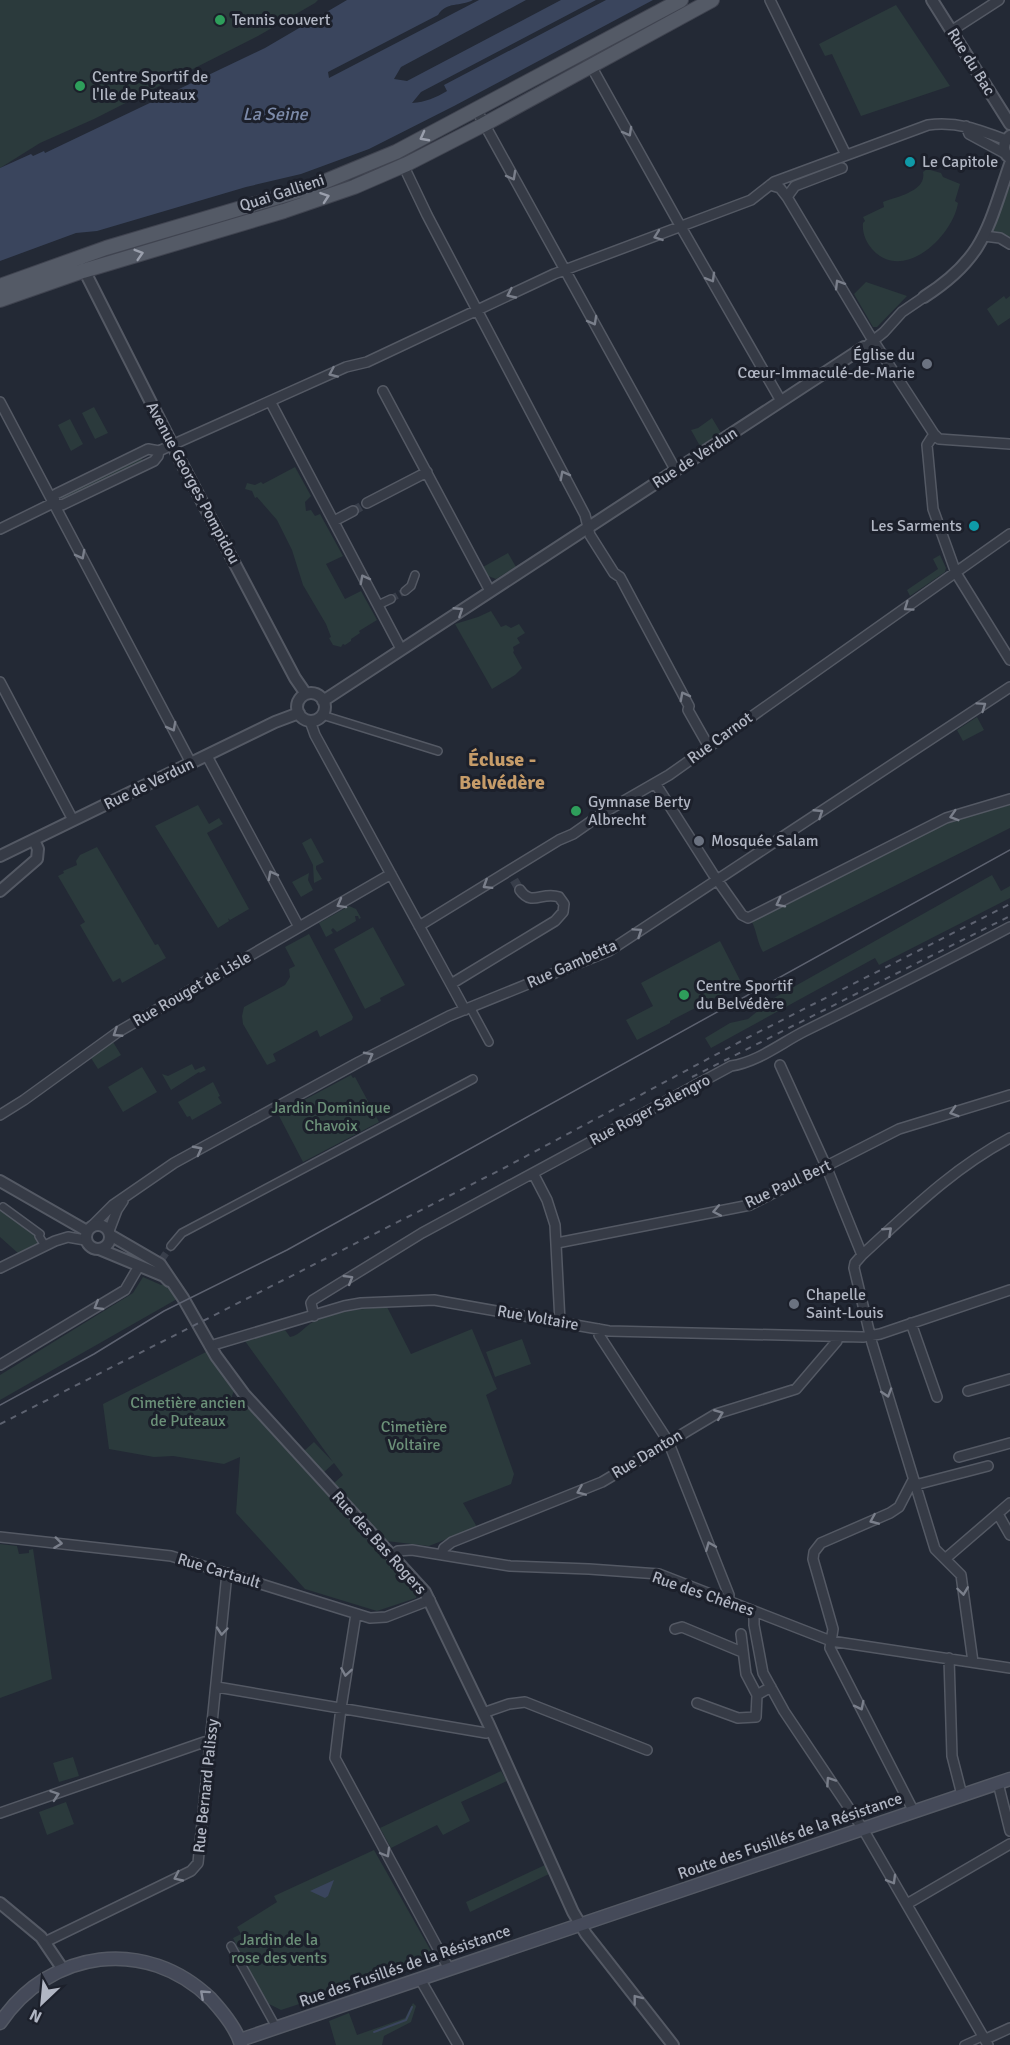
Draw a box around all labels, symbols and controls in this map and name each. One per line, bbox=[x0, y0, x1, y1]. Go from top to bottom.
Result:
place label: Tennis couvert bbox=[232, 10, 331, 30]
marker: Tennis couvert bbox=[213, 13, 227, 27]
street label: Rue du Bac bbox=[943, 25, 999, 99]
place label: Centre Sportif de l'Ile de Puteaux bbox=[92, 67, 208, 105]
marker: Centre Sportif de l'Ile de Puteaux bbox=[73, 79, 87, 93]
water label: La Seine bbox=[242, 103, 308, 125]
one-way arrow bbox=[621, 125, 632, 136]
one-way arrow bbox=[420, 130, 431, 141]
place label: Le Capitole bbox=[922, 152, 998, 172]
marker: Le Capitole bbox=[903, 155, 917, 169]
street label: Quai Gallieni bbox=[237, 170, 327, 216]
one-way arrow bbox=[505, 170, 516, 180]
one-way arrow bbox=[319, 192, 330, 205]
one-way arrow bbox=[653, 228, 663, 241]
one-way arrow bbox=[133, 249, 143, 261]
one-way arrow bbox=[704, 272, 715, 282]
one-way arrow bbox=[835, 280, 847, 290]
one-way arrow bbox=[506, 287, 517, 299]
one-way arrow bbox=[586, 315, 597, 326]
place label: Église du Cœur-Immaculé-de-Marie bbox=[738, 345, 915, 383]
marker: Église du Cœur-Immaculé-de-Marie bbox=[920, 357, 934, 371]
one-way arrow bbox=[328, 366, 339, 378]
street label: Avenue Georges Pompidou bbox=[142, 398, 244, 568]
street label: Rue de Verdun bbox=[649, 423, 741, 493]
one-way arrow bbox=[560, 471, 571, 481]
place label: Les Sarments bbox=[871, 516, 962, 536]
marker: Les Sarments bbox=[967, 519, 981, 533]
one-way arrow bbox=[73, 549, 85, 560]
one-way arrow bbox=[360, 574, 371, 585]
one-way arrow bbox=[903, 600, 914, 611]
one-way arrow bbox=[452, 607, 463, 618]
one-way arrow bbox=[679, 691, 691, 702]
one-way arrow bbox=[976, 702, 987, 713]
street label: Rue Carnot bbox=[684, 707, 757, 768]
one-way arrow bbox=[165, 721, 176, 731]
district label: Écluse - Belvédère bbox=[459, 747, 545, 795]
street label: Rue de Verdun bbox=[101, 754, 197, 814]
place label: Gymnase Berty Albrecht bbox=[588, 792, 691, 830]
marker: Gymnase Berty Albrecht bbox=[569, 804, 583, 818]
one-way arrow bbox=[812, 809, 823, 820]
one-way arrow bbox=[949, 809, 960, 821]
place label: Mosquée Salam bbox=[711, 831, 819, 851]
marker: Mosquée Salam bbox=[692, 834, 706, 848]
one-way arrow bbox=[268, 871, 279, 882]
one-way arrow bbox=[483, 877, 493, 889]
one-way arrow bbox=[336, 896, 347, 908]
one-way arrow bbox=[775, 896, 786, 907]
one-way arrow bbox=[631, 928, 642, 939]
street label: Rue Gambetta bbox=[524, 935, 620, 993]
street label: Rue Rouget de Lisle bbox=[129, 947, 255, 1031]
place label: Centre Sportif du Belvédère bbox=[696, 976, 793, 1014]
marker: Centre Sportif du Belvédère bbox=[677, 988, 691, 1002]
one-way arrow bbox=[113, 1025, 123, 1037]
one-way arrow bbox=[363, 1052, 374, 1064]
street label: Rue Roger Salengro bbox=[586, 1070, 714, 1150]
park label: Jardin Dominique Chavoix bbox=[271, 1098, 391, 1136]
one-way arrow bbox=[949, 1105, 960, 1117]
one-way arrow bbox=[192, 1146, 202, 1157]
street label: Rue Paul Bert bbox=[742, 1155, 835, 1213]
one-way arrow bbox=[713, 1204, 723, 1217]
one-way arrow bbox=[881, 1227, 892, 1238]
one-way arrow bbox=[343, 1274, 353, 1286]
place label: Chapelle Saint-Louis bbox=[806, 1285, 884, 1323]
marker: Chapelle Saint-Louis bbox=[787, 1297, 801, 1311]
one-way arrow bbox=[94, 1298, 104, 1310]
street label: Rue Voltaire bbox=[496, 1301, 580, 1335]
one-way arrow bbox=[880, 1387, 892, 1398]
park label: Cimetière ancien de Puteaux bbox=[130, 1393, 246, 1431]
one-way arrow bbox=[713, 1408, 724, 1421]
park label: Cimetière Voltaire bbox=[381, 1417, 447, 1455]
street label: Rue Danton bbox=[608, 1425, 686, 1483]
one-way arrow bbox=[576, 1484, 587, 1496]
street label: Rue des Bas Rogers bbox=[327, 1487, 431, 1599]
one-way arrow bbox=[869, 1513, 880, 1525]
one-way arrow bbox=[54, 1536, 63, 1548]
one-way arrow bbox=[705, 1542, 717, 1553]
street label: Rue Cartault bbox=[175, 1549, 263, 1593]
street label: Rue des Chênes bbox=[649, 1567, 757, 1621]
one-way arrow bbox=[956, 1586, 968, 1595]
one-way arrow bbox=[216, 1627, 229, 1636]
one-way arrow bbox=[341, 1667, 353, 1677]
one-way arrow bbox=[853, 1700, 864, 1710]
street label: Rue Bernard Palissy bbox=[189, 1717, 223, 1854]
one-way arrow bbox=[826, 1777, 837, 1788]
street label: Route des Fusillés de la Résistance bbox=[675, 1788, 905, 1884]
one-way arrow bbox=[49, 1789, 60, 1802]
one-way arrow bbox=[379, 1847, 390, 1857]
one-way arrow bbox=[174, 1869, 185, 1881]
one-way arrow bbox=[885, 1874, 897, 1884]
street label: Rue des Fusillés de la Résistance bbox=[297, 1920, 513, 2012]
park label: Jardin de la rose des vents bbox=[231, 1930, 327, 1968]
north arrow bbox=[12, 1973, 72, 2033]
one-way arrow bbox=[200, 1990, 211, 2001]
one-way arrow bbox=[634, 1995, 645, 2006]
text: N bbox=[26, 2004, 45, 2027]

